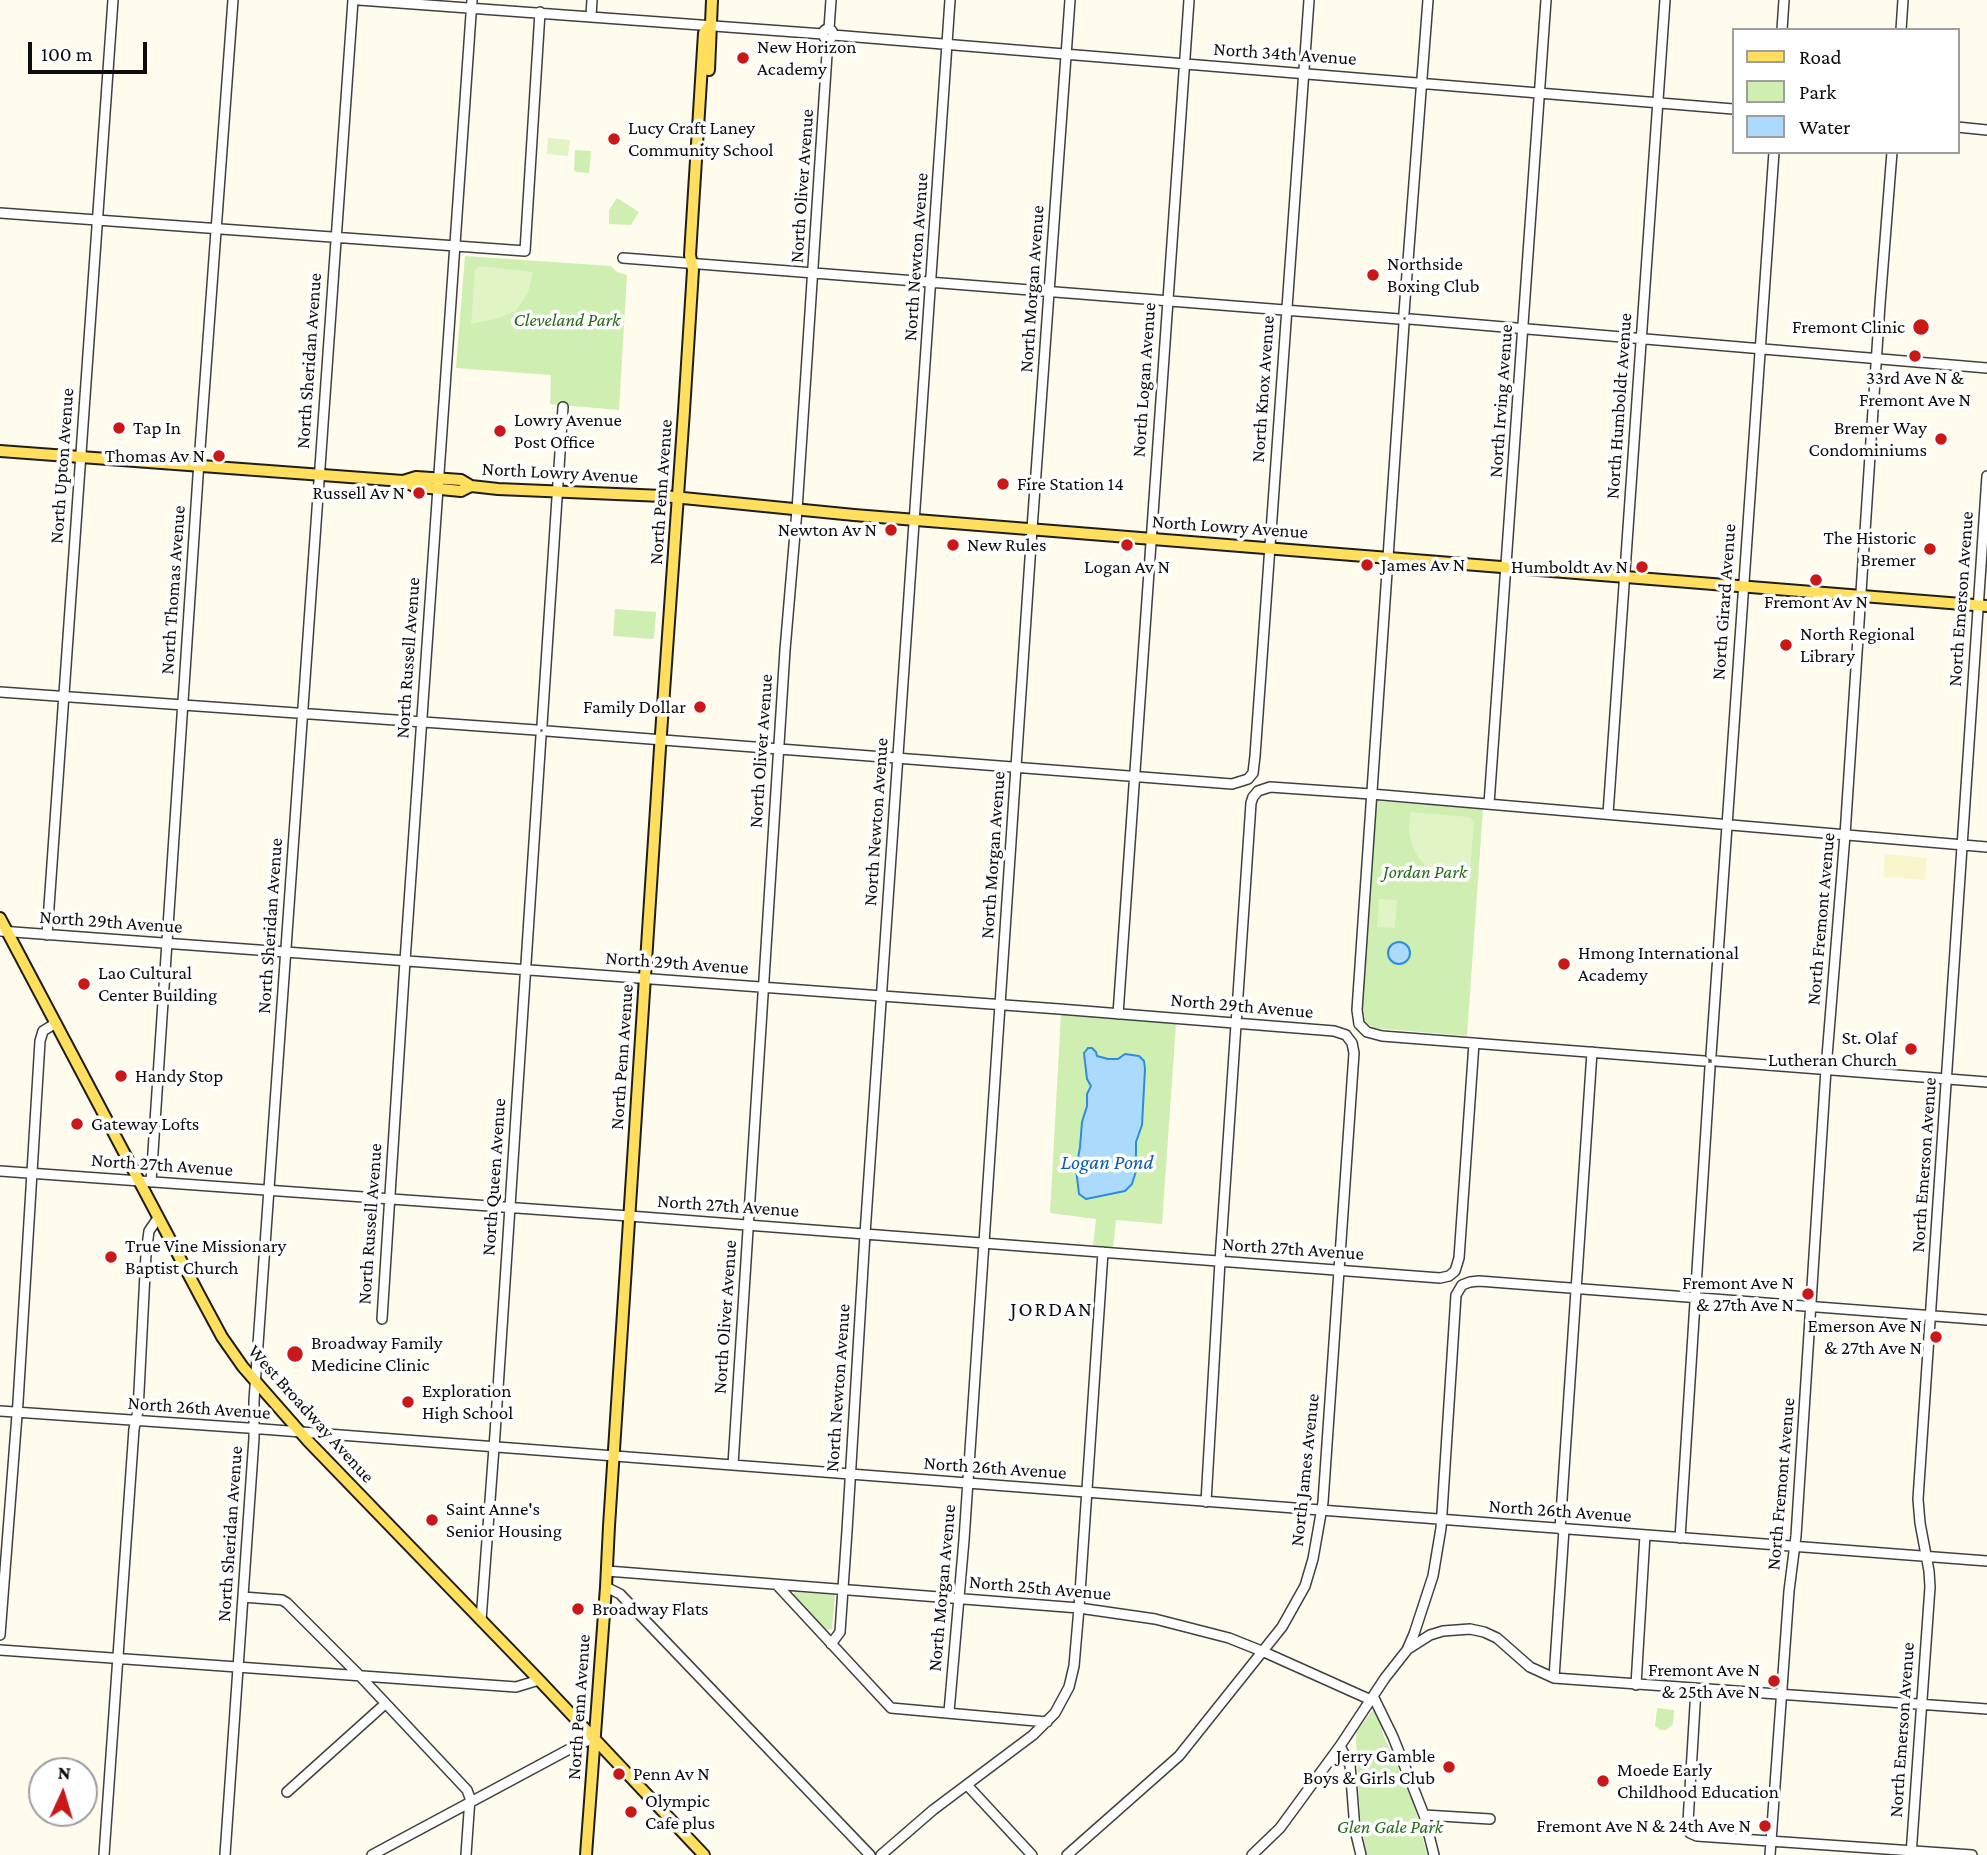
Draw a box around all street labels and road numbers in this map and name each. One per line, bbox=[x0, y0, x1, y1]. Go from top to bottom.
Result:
street label: North 34th Avenue bbox=[1213, 38, 1357, 70]
street label: North Oliver Avenue bbox=[785, 108, 819, 264]
street label: North Newton Avenue bbox=[899, 172, 933, 342]
street label: North Morgan Avenue bbox=[1015, 204, 1049, 374]
street label: North Sheridan Avenue bbox=[291, 272, 327, 450]
street label: North Logan Avenue bbox=[1127, 302, 1161, 458]
street label: North Humboldt Avenue bbox=[1601, 312, 1637, 500]
street label: North Knox Avenue bbox=[1246, 315, 1280, 463]
street label: North Irving Avenue bbox=[1484, 323, 1518, 479]
street label: North Upton Avenue bbox=[45, 387, 79, 545]
street label: North Penn Avenue bbox=[645, 418, 677, 566]
street label: North Lowry Avenue bbox=[481, 458, 639, 488]
street label: North Thomas Avenue bbox=[156, 505, 190, 675]
street label: North Lowry Avenue bbox=[1151, 510, 1309, 544]
street label: North Emerson Avenue bbox=[1943, 511, 1979, 687]
street label: North Girard Avenue bbox=[1707, 523, 1741, 681]
street label: North Russell Avenue bbox=[391, 577, 425, 739]
street label: North Oliver Avenue bbox=[744, 673, 778, 829]
street label: North Newton Avenue bbox=[859, 737, 893, 907]
street label: North Morgan Avenue bbox=[976, 770, 1010, 940]
street label: North Fremont Avenue bbox=[1802, 832, 1840, 1006]
street label: North Sheridan Avenue bbox=[252, 837, 288, 1015]
street label: North 29th Avenue bbox=[39, 906, 183, 938]
street label: North 29th Avenue bbox=[605, 947, 749, 979]
street label: North Penn Avenue bbox=[606, 983, 638, 1131]
street label: North 29th Avenue bbox=[1170, 988, 1314, 1024]
street label: North Emerson Avenue bbox=[1906, 1077, 1942, 1253]
street label: North Queen Avenue bbox=[477, 1097, 511, 1257]
street label: North Russell Avenue bbox=[353, 1143, 387, 1305]
street label: North 27th Avenue bbox=[90, 1149, 234, 1181]
street label: North 27th Avenue bbox=[656, 1190, 800, 1222]
street label: North 27th Avenue bbox=[1221, 1233, 1365, 1265]
street label: North Oliver Avenue bbox=[708, 1239, 742, 1395]
street label: North Newton Avenue bbox=[821, 1303, 855, 1473]
street label: West Broadway Avenue bbox=[243, 1340, 379, 1488]
street label: North 26th Avenue bbox=[127, 1392, 271, 1424]
street label: North James Avenue bbox=[1286, 1392, 1324, 1548]
street label: North Fremont Avenue bbox=[1762, 1397, 1800, 1571]
street label: North Sheridan Avenue bbox=[212, 1445, 248, 1623]
street label: North 26th Avenue bbox=[923, 1452, 1067, 1484]
street label: North 26th Avenue bbox=[1488, 1495, 1632, 1527]
street label: North Morgan Avenue bbox=[923, 1503, 961, 1673]
street label: North 25th Avenue bbox=[968, 1570, 1112, 1606]
street label: North Penn Avenue bbox=[563, 1633, 595, 1781]
street label: North Emerson Avenue bbox=[1884, 1642, 1920, 1818]

